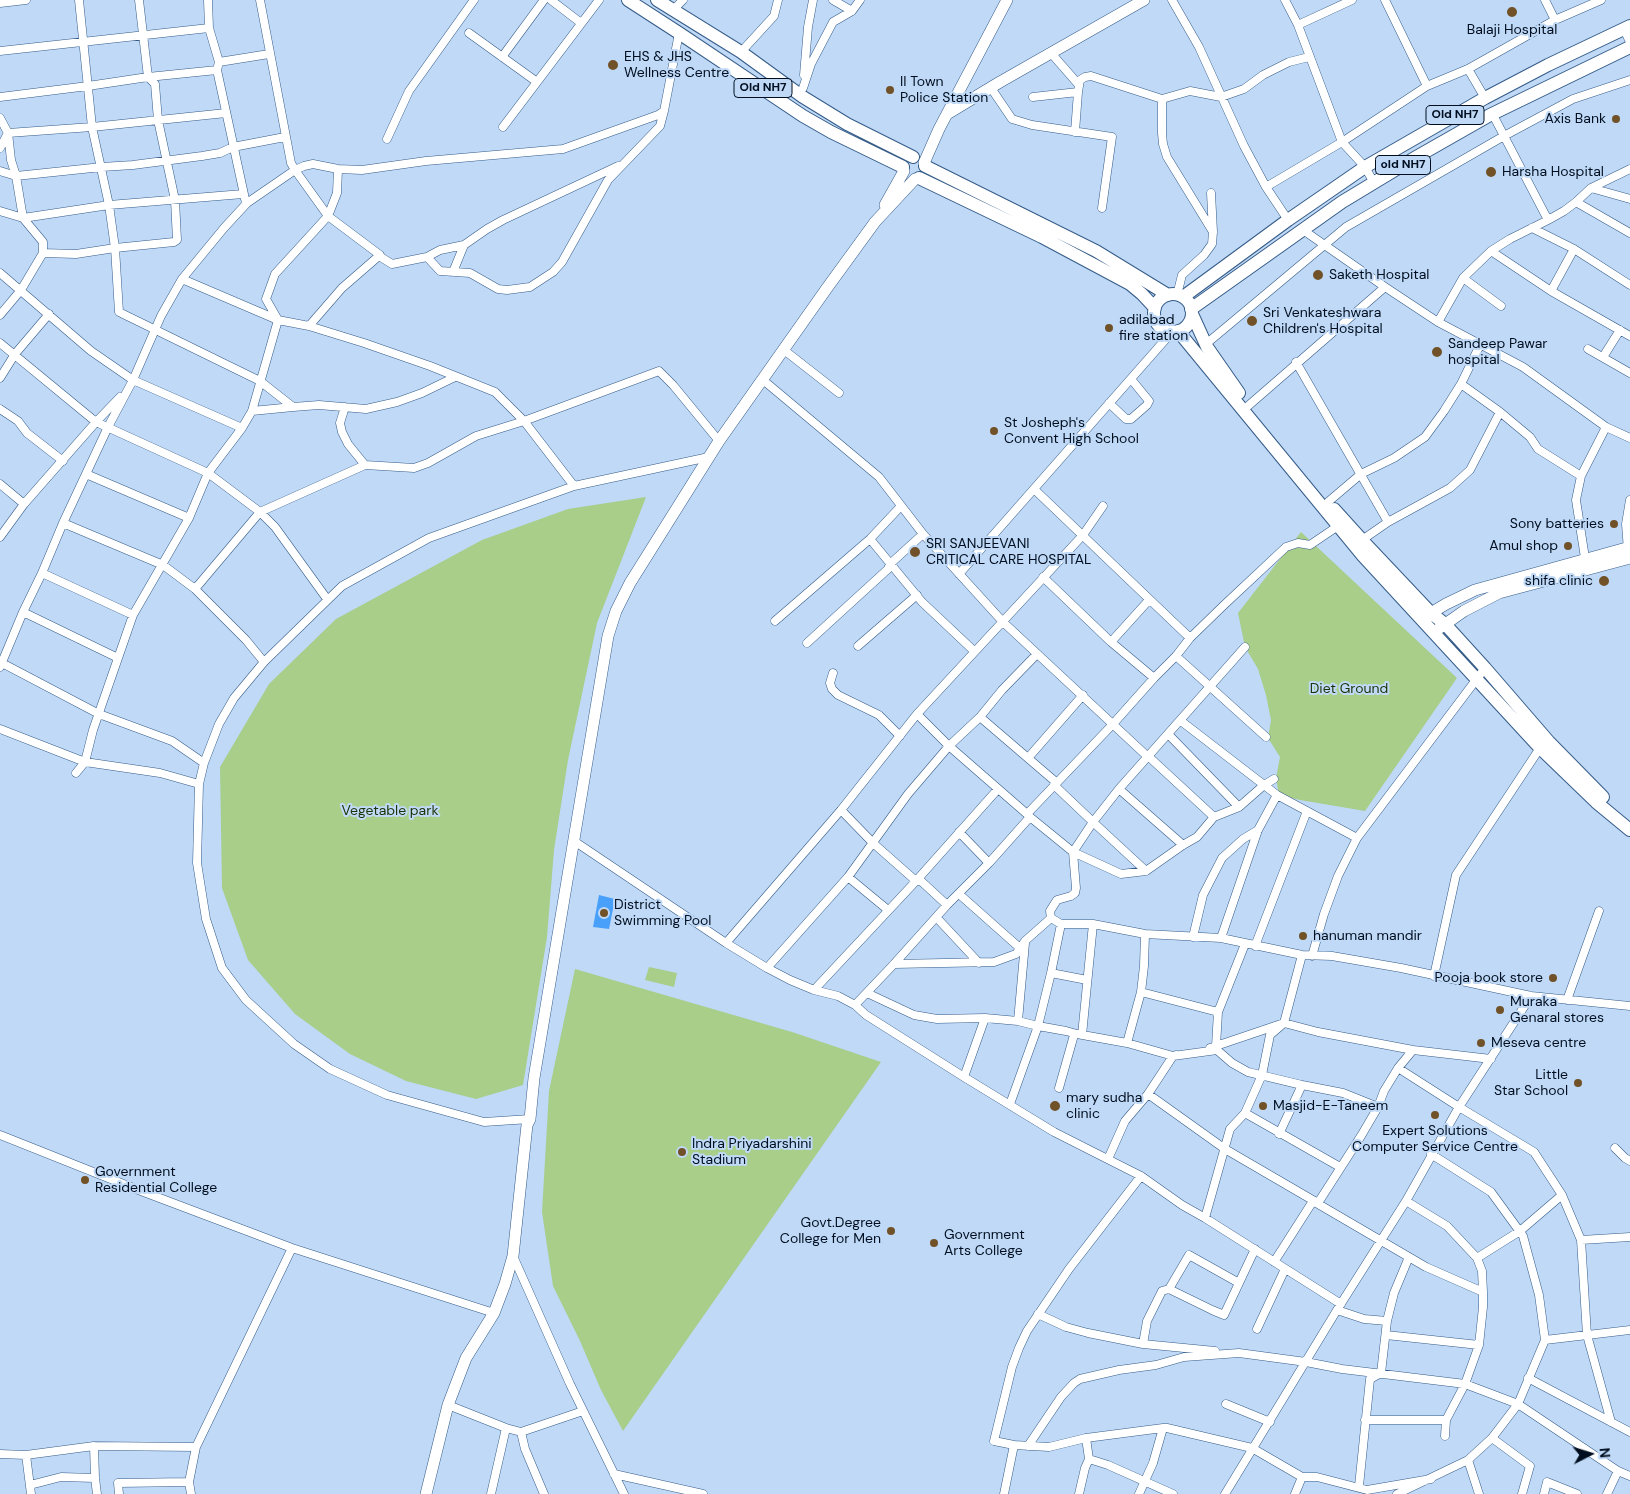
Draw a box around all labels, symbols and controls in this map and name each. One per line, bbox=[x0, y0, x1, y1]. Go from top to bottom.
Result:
marker: Balaji Hospital bbox=[1505, 5, 1519, 19]
place label: Balaji Hospital bbox=[1467, 22, 1557, 38]
place label: EHS & JHS Wellness Centre bbox=[624, 49, 729, 82]
marker: EHS & JHS Wellness Centre bbox=[606, 58, 620, 72]
place label: II Town Police Station bbox=[900, 74, 988, 106]
road number: Old NH7 bbox=[734, 78, 792, 98]
marker: II Town Police Station bbox=[884, 84, 896, 96]
road number: Old NH7 bbox=[1426, 106, 1484, 124]
place label: Axis Bank bbox=[1544, 111, 1606, 127]
marker: Axis Bank bbox=[1610, 113, 1622, 125]
road number: old NH7 bbox=[1376, 156, 1430, 174]
place label: Harsha Hospital bbox=[1502, 164, 1604, 180]
marker: Harsha Hospital bbox=[1484, 165, 1498, 179]
place label: Saketh Hospital bbox=[1329, 267, 1429, 283]
marker: Saketh Hospital bbox=[1311, 268, 1325, 282]
place label: Sri Venkateshwara Children's Hospital bbox=[1263, 305, 1383, 338]
place label: adilabad fire station bbox=[1119, 312, 1188, 344]
marker: Sri Venkateshwara Children's Hospital bbox=[1245, 314, 1259, 328]
marker: adilabad fire station bbox=[1103, 322, 1115, 334]
place label: Sandeep Pawar hospital bbox=[1448, 336, 1547, 368]
marker: Sandeep Pawar hospital bbox=[1430, 345, 1444, 359]
place label: St Josheph's Convent High School bbox=[1004, 415, 1139, 448]
marker: St Josheph's Convent High School bbox=[988, 425, 1000, 437]
place label: Sony batteries bbox=[1510, 516, 1604, 532]
marker: Sony batteries bbox=[1608, 518, 1620, 530]
place label: SRI SANJEEVANI CRITICAL CARE HOSPITAL bbox=[926, 536, 1091, 568]
place label: Amul shop bbox=[1489, 538, 1558, 554]
marker: Amul shop bbox=[1562, 540, 1574, 552]
marker: SRI SANJEEVANI CRITICAL CARE HOSPITAL bbox=[908, 545, 922, 559]
place label: shifa clinic bbox=[1525, 573, 1593, 589]
marker: shifa clinic bbox=[1597, 574, 1611, 588]
park label: Diet Ground bbox=[1310, 681, 1388, 697]
park label: Vegetable park bbox=[342, 803, 438, 819]
place label: District Swimming Pool bbox=[614, 897, 711, 930]
marker: District Swimming Pool bbox=[598, 907, 610, 919]
place label: hanuman mandir bbox=[1313, 928, 1422, 944]
marker: hanuman mandir bbox=[1297, 930, 1309, 942]
place label: Pooja book store bbox=[1435, 970, 1543, 986]
marker: Pooja book store bbox=[1547, 972, 1559, 984]
place label: Muraka Genaral stores bbox=[1510, 994, 1604, 1026]
marker: Muraka Genaral stores bbox=[1494, 1004, 1506, 1016]
place label: Meseva centre bbox=[1491, 1035, 1586, 1051]
marker: Meseva centre bbox=[1475, 1037, 1487, 1049]
place label: Little Star School bbox=[1494, 1067, 1568, 1100]
marker: Little Star School bbox=[1572, 1077, 1584, 1089]
place label: mary sudha clinic bbox=[1066, 1090, 1142, 1122]
place label: Masjid-E-Taneem bbox=[1273, 1098, 1388, 1114]
marker: mary sudha clinic bbox=[1048, 1099, 1062, 1113]
marker: Masjid-E-Taneem bbox=[1257, 1100, 1269, 1112]
marker: Expert Solutions Computer Service Centre bbox=[1429, 1109, 1441, 1121]
place label: Expert Solutions Computer Service Centre bbox=[1352, 1123, 1518, 1156]
place label: Indra Priyadarshini Stadium bbox=[692, 1136, 812, 1168]
marker: Indra Priyadarshini Stadium bbox=[676, 1146, 688, 1158]
place label: Government Residential College bbox=[95, 1164, 217, 1196]
marker: Government Residential College bbox=[79, 1174, 91, 1186]
place label: Govt.Degree College for Men bbox=[780, 1215, 881, 1248]
marker: Govt.Degree College for Men bbox=[885, 1225, 897, 1237]
place label: Government Arts College bbox=[944, 1227, 1025, 1260]
marker: Government Arts College bbox=[928, 1237, 940, 1249]
north arrow bbox=[1565, 1429, 1615, 1479]
text: N bbox=[1596, 1447, 1614, 1459]

